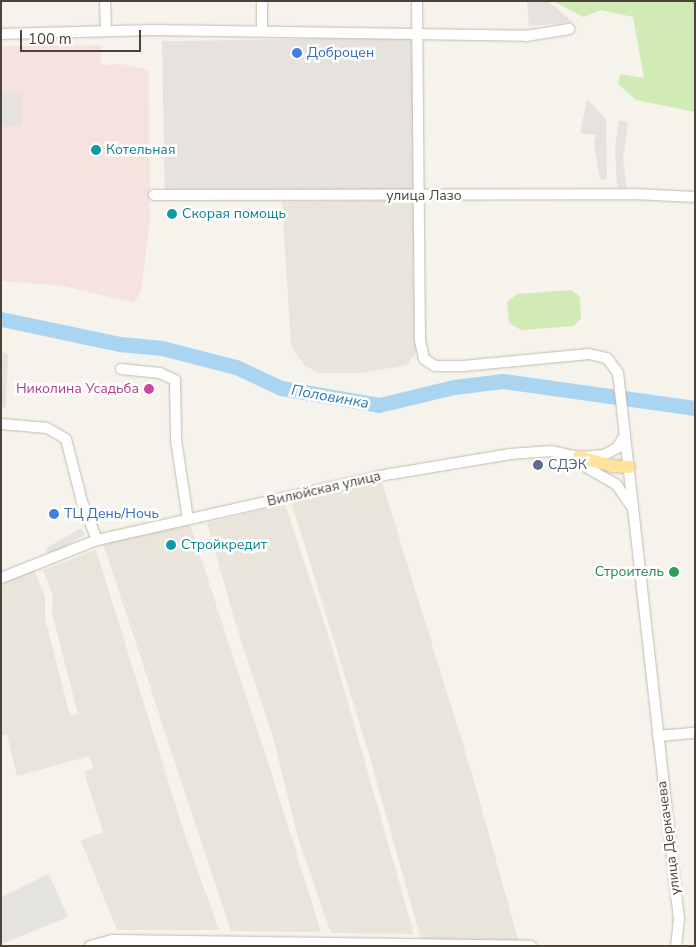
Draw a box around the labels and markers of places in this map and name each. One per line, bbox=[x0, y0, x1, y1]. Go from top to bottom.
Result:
place label: Доброцен bbox=[307, 45, 374, 61]
marker: Доброцен bbox=[291, 47, 303, 59]
place label: Котельная bbox=[106, 142, 175, 158]
marker: Котельная bbox=[90, 144, 102, 156]
place label: Скорая помощь bbox=[182, 206, 286, 222]
marker: Скорая помощь bbox=[166, 208, 178, 220]
place label: Николина Усадьба bbox=[16, 381, 139, 397]
marker: Николина Усадьба bbox=[143, 383, 155, 395]
place label: СДЭК bbox=[548, 457, 587, 473]
marker: СДЭК bbox=[532, 459, 544, 471]
place label: ТЦ День/Ночь bbox=[64, 506, 159, 522]
marker: ТЦ День/Ночь bbox=[48, 508, 60, 520]
place label: Стройкредит bbox=[181, 537, 267, 553]
marker: Стройкредит bbox=[165, 539, 177, 551]
place label: Строитель bbox=[595, 564, 664, 580]
marker: Строитель bbox=[668, 566, 680, 578]

